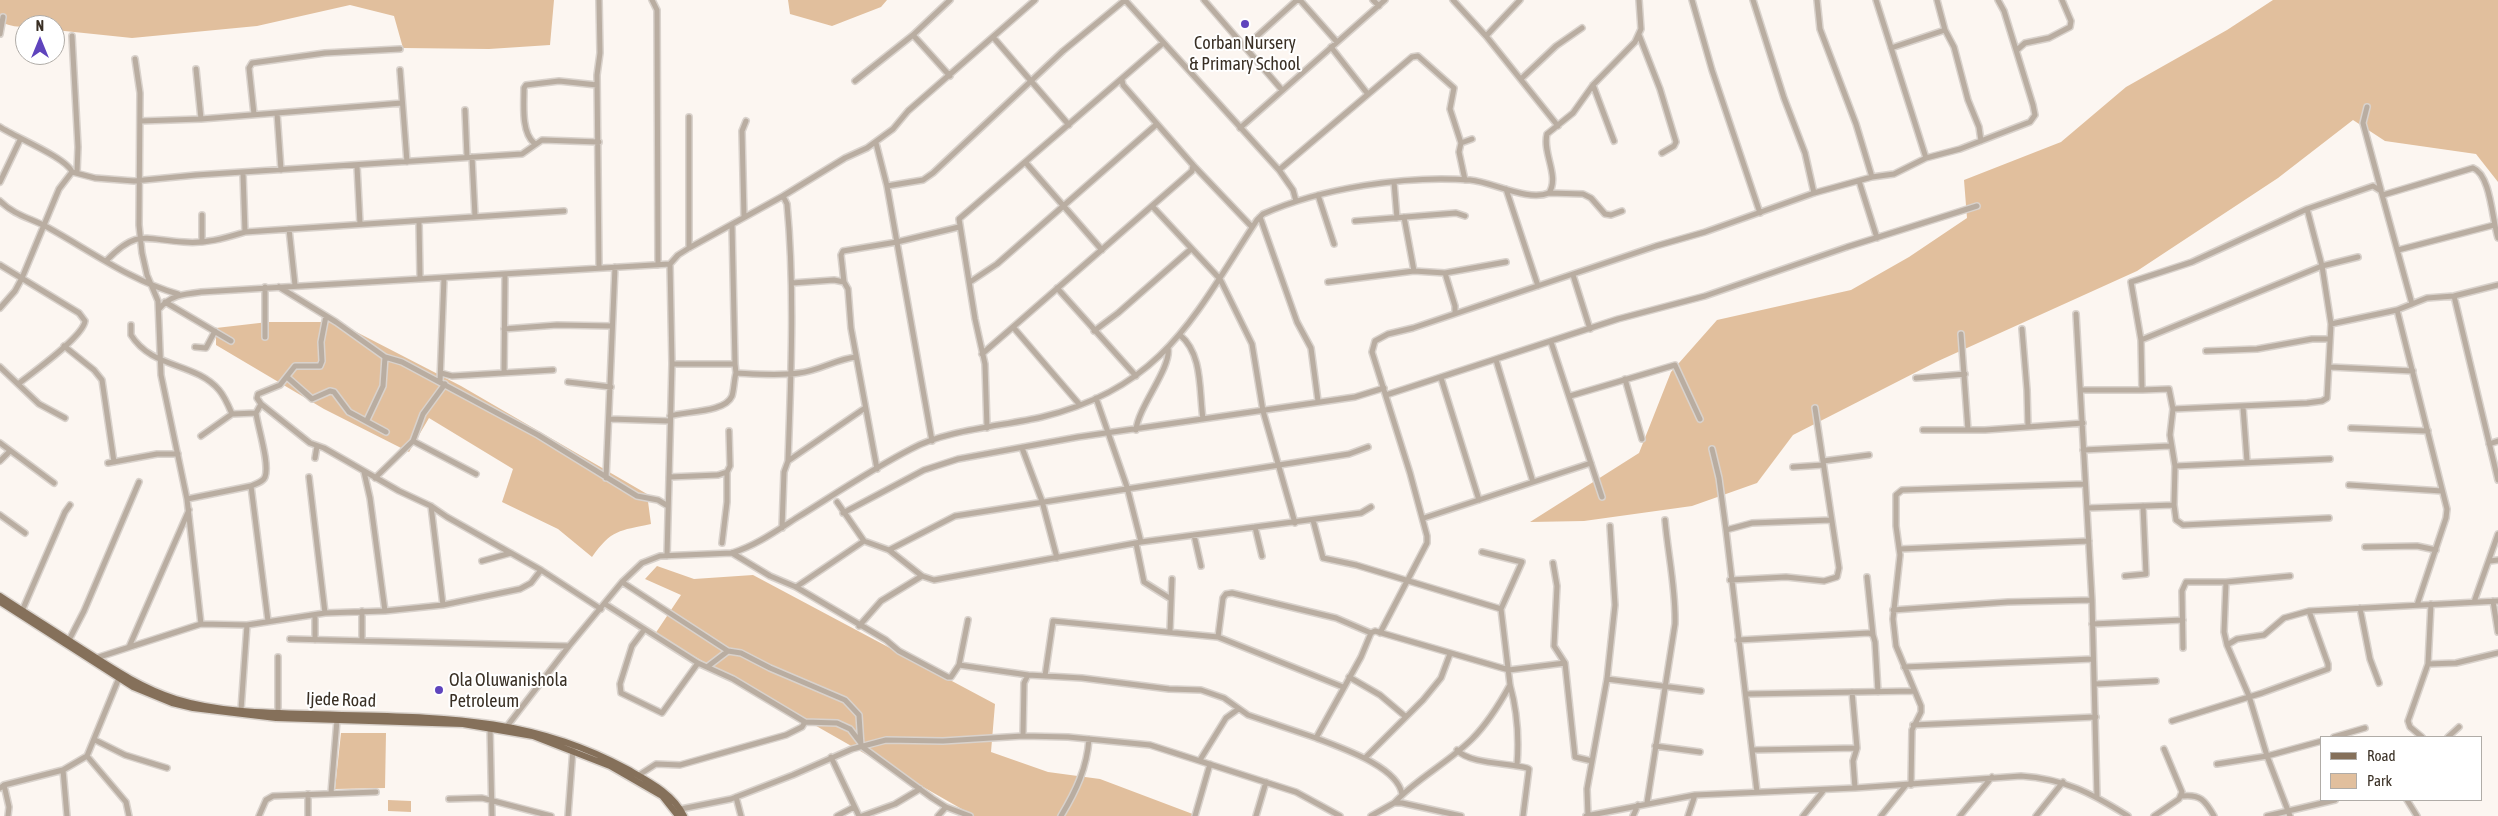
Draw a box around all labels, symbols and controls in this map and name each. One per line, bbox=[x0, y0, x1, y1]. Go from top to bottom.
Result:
north arrow bbox=[15, 15, 65, 65]
text: N bbox=[36, 18, 44, 34]
marker: Corban Nursery & Primary School bbox=[1239, 18, 1251, 30]
place label: Corban Nursery & Primary School bbox=[1189, 32, 1301, 74]
place label: Ola Oluwanishola Petroleum bbox=[449, 669, 568, 712]
marker: Ola Oluwanishola Petroleum bbox=[433, 684, 445, 696]
street label: Ijede Road bbox=[305, 688, 377, 712]
legend bbox=[2320, 736, 2483, 801]
text: Road bbox=[2367, 747, 2396, 764]
text: Park bbox=[2367, 772, 2392, 789]

